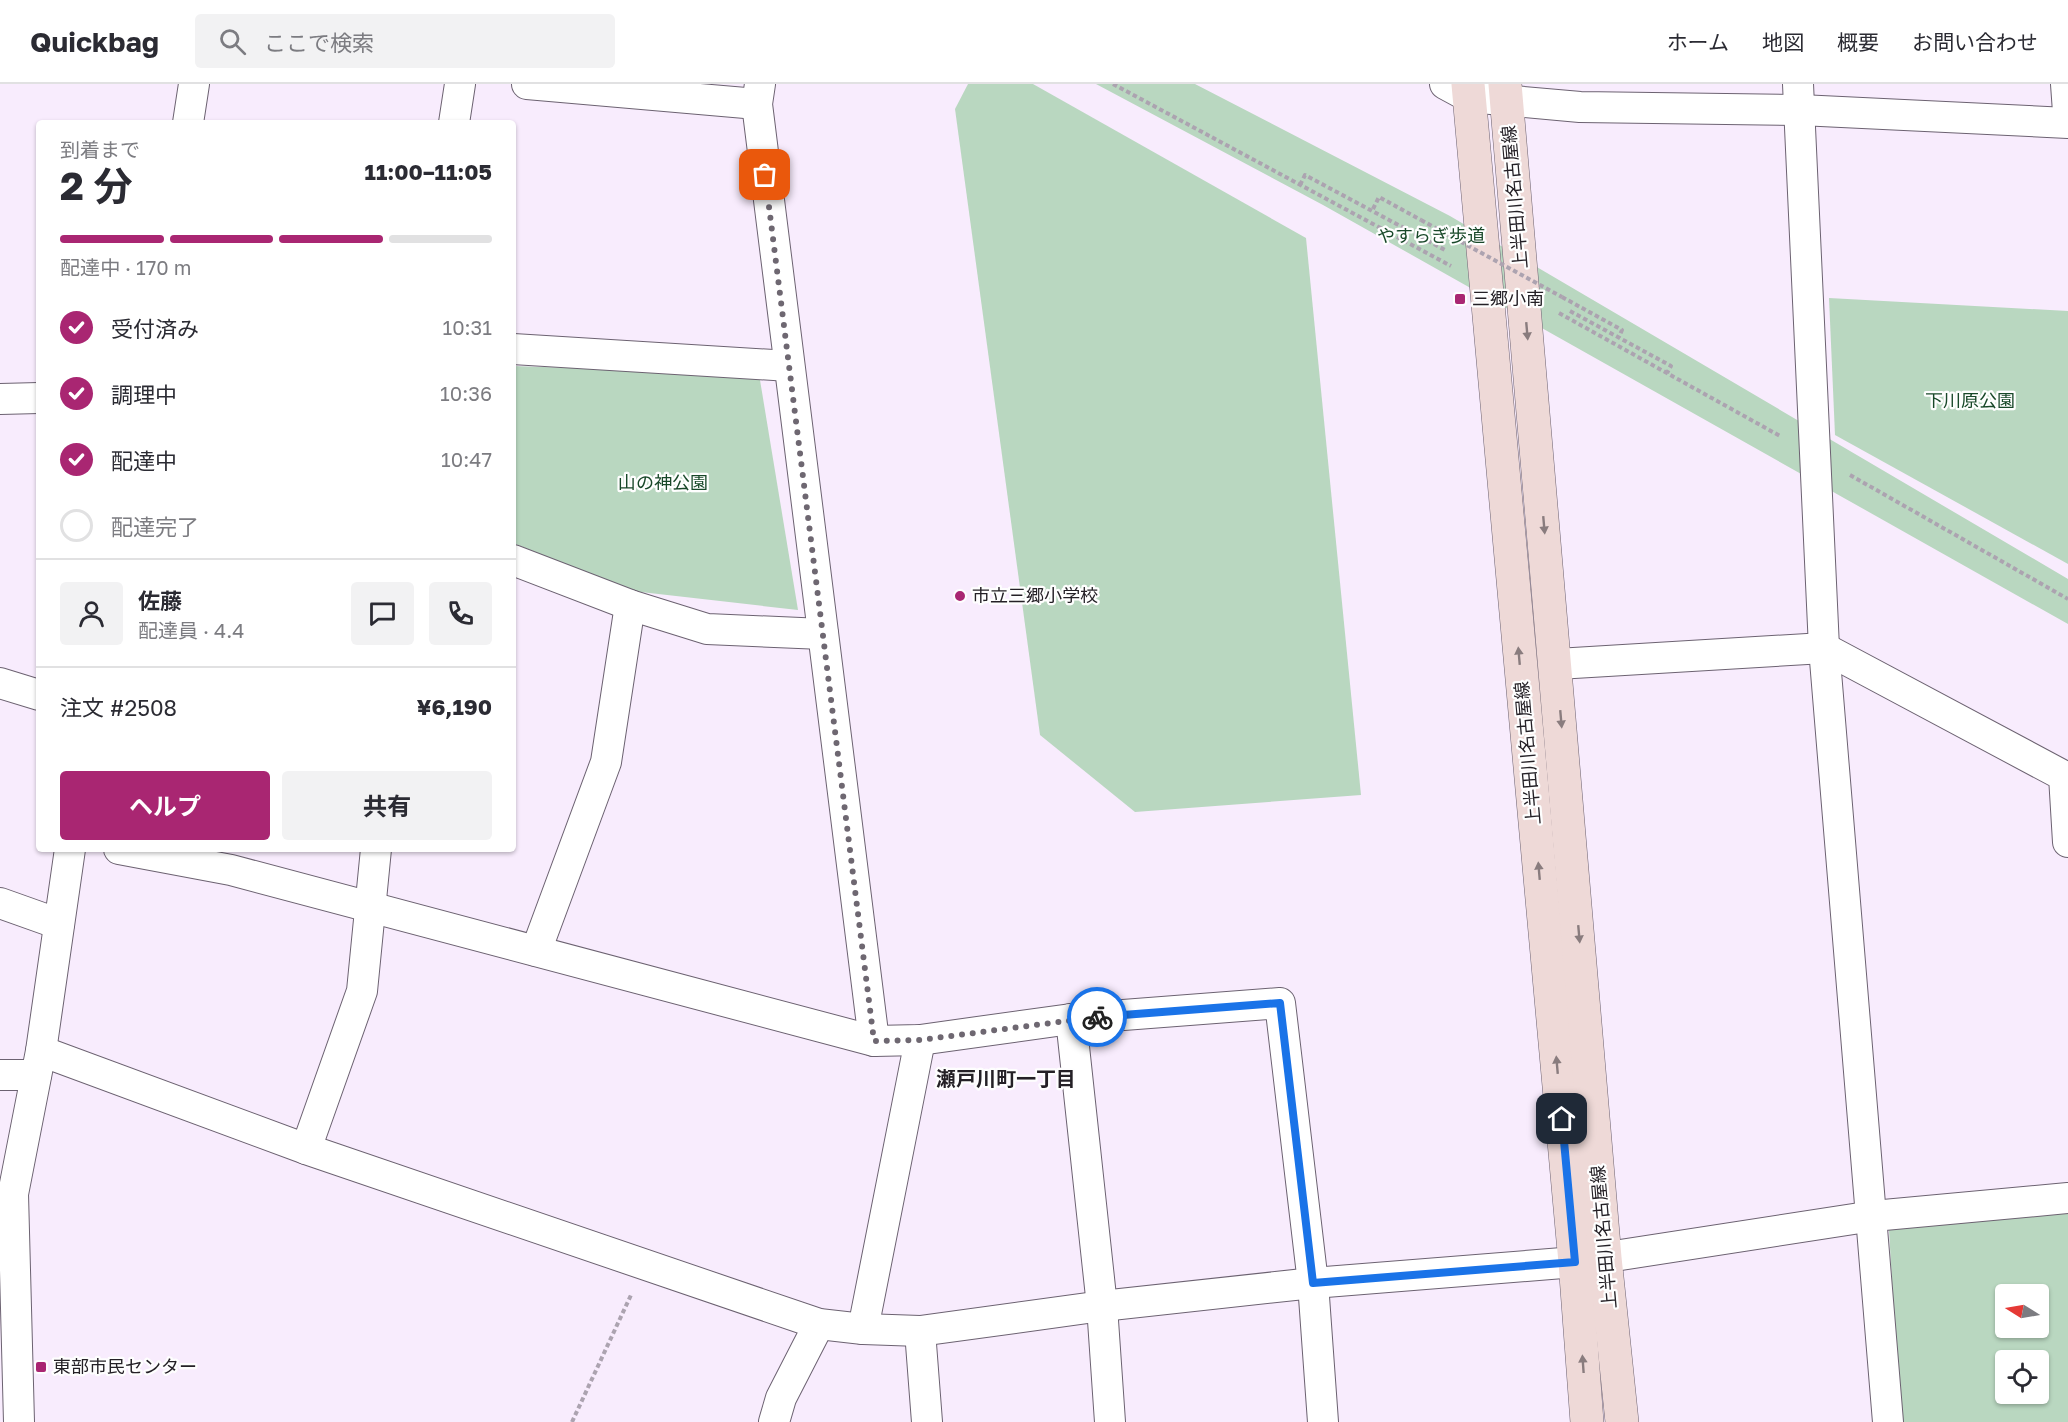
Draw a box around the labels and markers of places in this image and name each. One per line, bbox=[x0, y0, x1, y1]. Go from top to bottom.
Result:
pin bbox=[739, 149, 790, 200]
place label: 三郷小南 bbox=[1472, 287, 1544, 309]
marker: 三郷小南 bbox=[1453, 292, 1467, 306]
place label: 市立三郷小学校 bbox=[972, 584, 1098, 606]
marker: 市立三郷小学校 bbox=[953, 589, 967, 603]
pin bbox=[1536, 1093, 1587, 1144]
place label: 東部市民センター bbox=[53, 1355, 197, 1377]
marker: 東部市民センター bbox=[34, 1360, 48, 1374]

